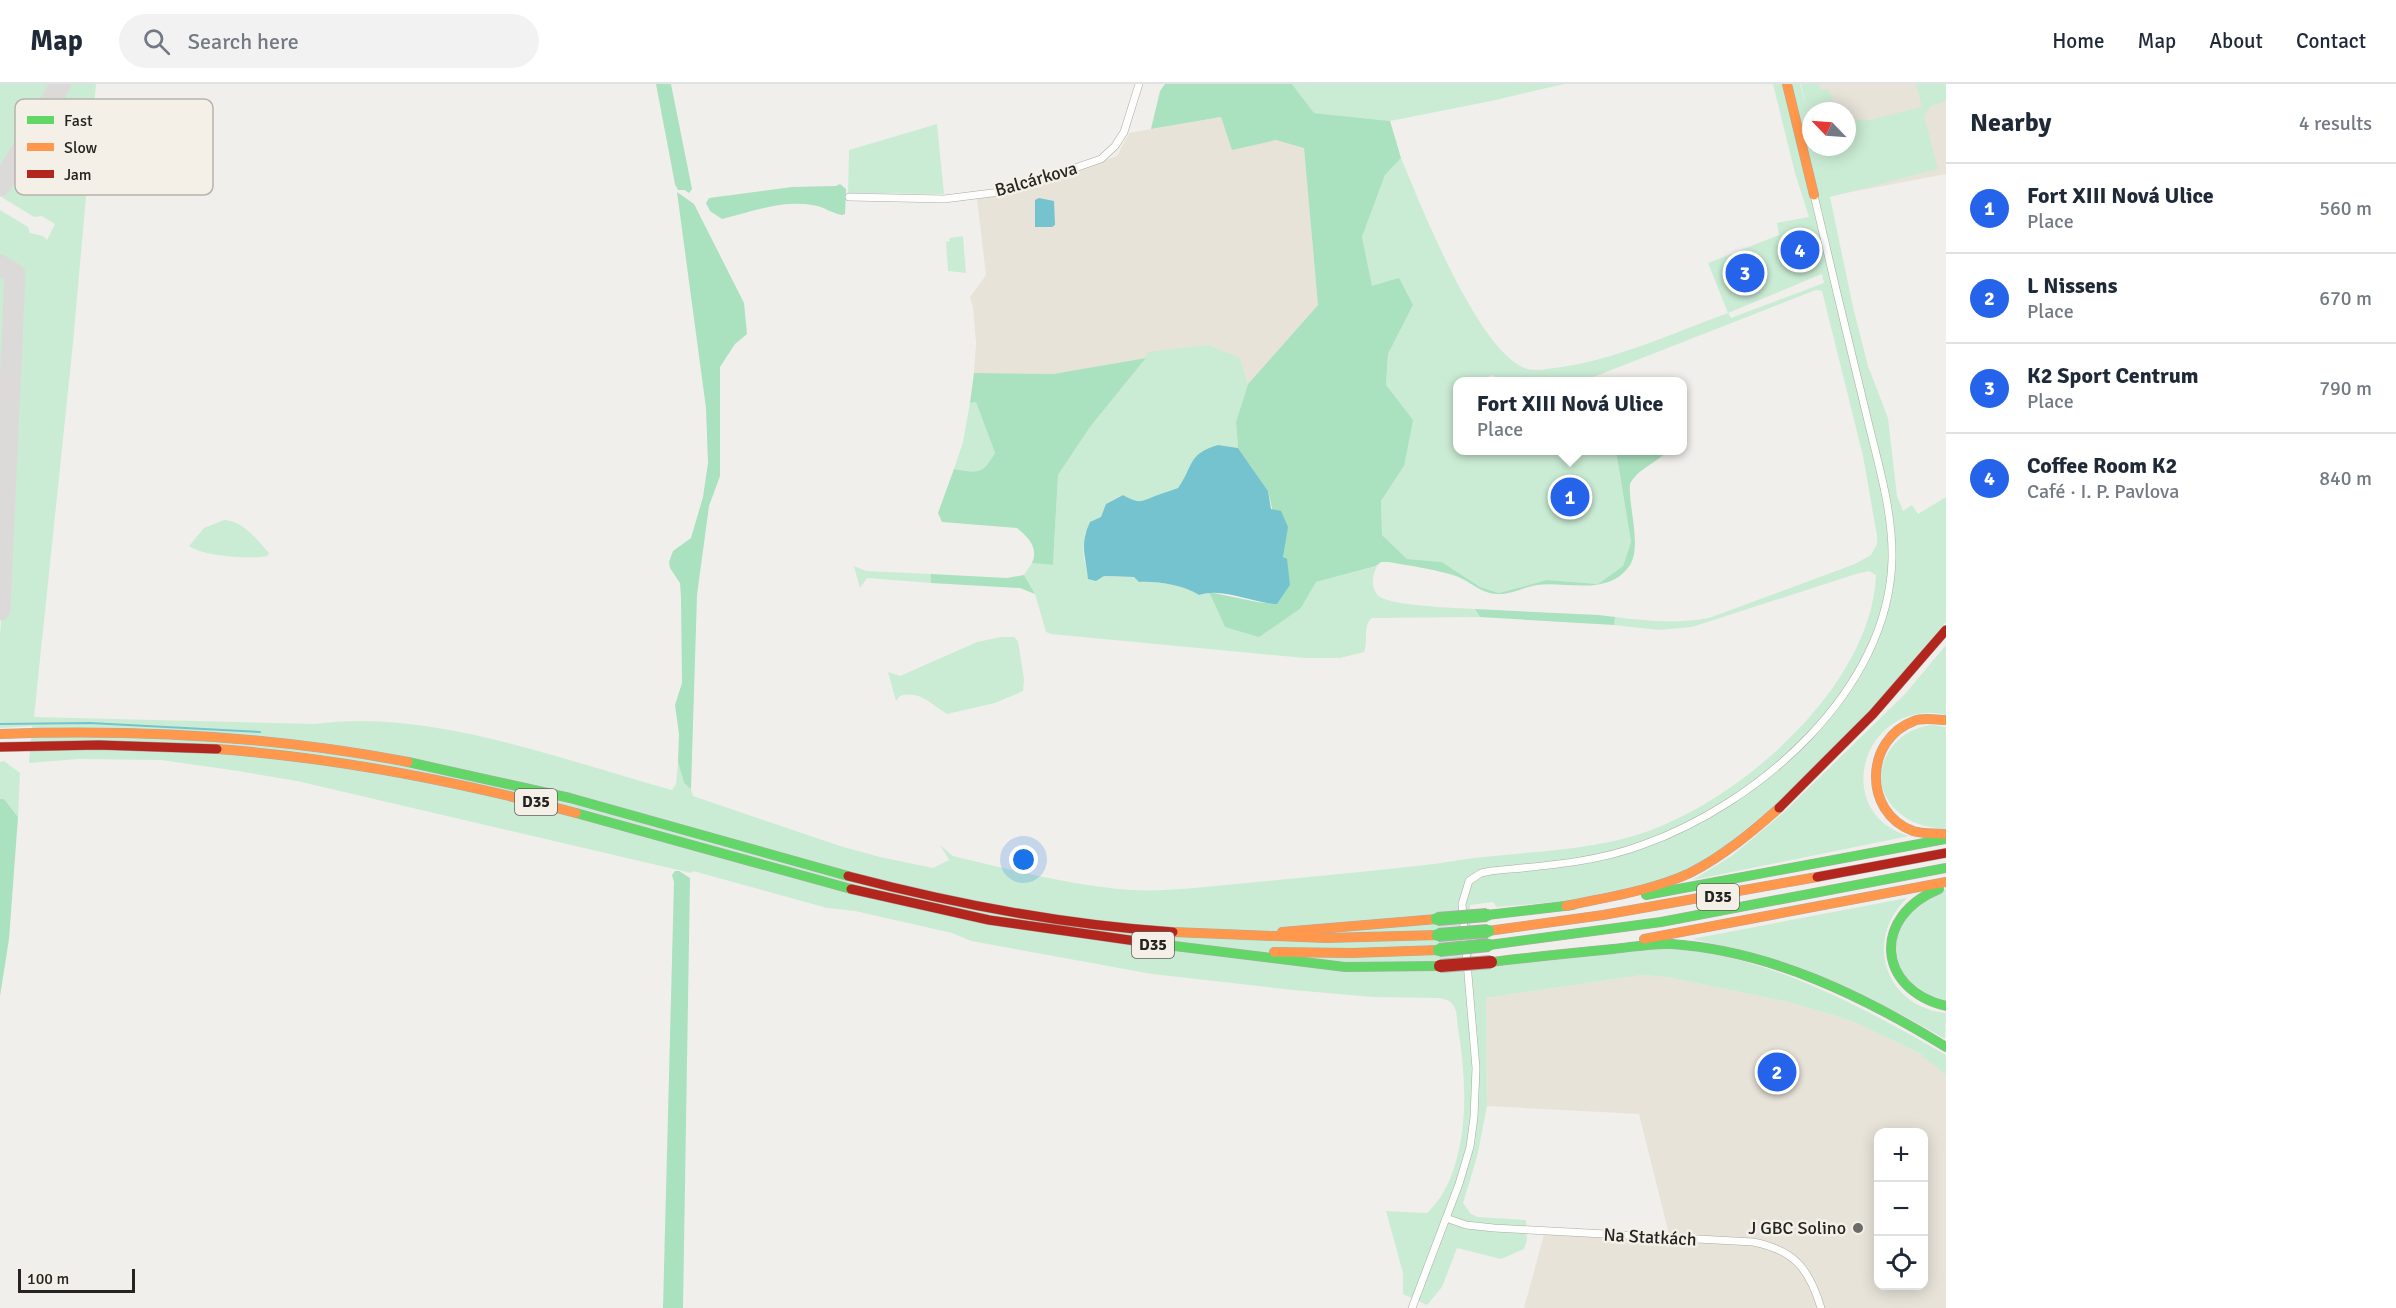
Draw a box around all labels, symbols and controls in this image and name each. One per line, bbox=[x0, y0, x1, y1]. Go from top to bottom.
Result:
search box bbox=[119, 14, 539, 68]
text: Map bbox=[30, 24, 83, 58]
icon: search bbox=[140, 25, 173, 58]
text: Search here bbox=[188, 28, 299, 55]
text: Home bbox=[2052, 28, 2105, 54]
text: Map bbox=[2138, 28, 2176, 54]
text: About bbox=[2209, 28, 2263, 54]
text: Contact bbox=[2296, 28, 2366, 54]
legend bbox=[15, 99, 213, 195]
north arrow bbox=[1802, 102, 1856, 156]
text: Nearby bbox=[1970, 107, 2051, 139]
text: Fast bbox=[64, 111, 93, 131]
text: 4 results bbox=[2299, 111, 2372, 136]
text: Slow bbox=[64, 138, 98, 158]
street label: Balcárkova bbox=[992, 157, 1080, 201]
text: Jam bbox=[64, 165, 92, 185]
text: Fort XIII Nová Ulice bbox=[2027, 182, 2214, 209]
text: 1 bbox=[1984, 196, 1995, 221]
text: 560 m bbox=[2319, 196, 2372, 221]
text: Place bbox=[2027, 209, 2074, 234]
pin: 4 bbox=[1780, 228, 1820, 272]
pin: 3 bbox=[1726, 250, 1764, 296]
text: L Nissens bbox=[2027, 272, 2117, 299]
text: 2 bbox=[1984, 286, 1995, 311]
text: 670 m bbox=[2319, 286, 2372, 311]
text: Place bbox=[2027, 299, 2074, 324]
text: K2 Sport Centrum bbox=[2027, 362, 2199, 389]
text: 3 bbox=[1984, 376, 1995, 401]
text: 790 m bbox=[2319, 376, 2372, 401]
popup bbox=[1453, 377, 1687, 455]
text: Place bbox=[2027, 389, 2074, 414]
text: Fort XIII Nová Ulice bbox=[1477, 390, 1663, 417]
text: Place bbox=[1477, 417, 1523, 442]
text: Coffee Room K2 bbox=[2027, 452, 2177, 479]
text: 4 bbox=[1984, 466, 1995, 491]
text: 840 m bbox=[2319, 466, 2372, 491]
pin: 1 bbox=[1550, 474, 1590, 520]
text: Café · I. P. Pavlova bbox=[2027, 479, 2179, 504]
road number: D35 bbox=[515, 789, 557, 815]
your location bbox=[1009, 845, 1038, 874]
road number: D35 bbox=[1697, 884, 1739, 910]
road number: D35 bbox=[1132, 932, 1174, 958]
pin: 2 bbox=[1758, 1050, 1796, 1094]
map controls bbox=[1874, 1128, 1928, 1290]
button: + bbox=[1874, 1128, 1928, 1182]
button: − bbox=[1874, 1182, 1928, 1236]
place label: J GBC Solino bbox=[1748, 1217, 1846, 1239]
marker: J GBC Solino bbox=[1851, 1221, 1865, 1235]
street label: Na Statkách bbox=[1603, 1224, 1697, 1250]
button: locate bbox=[1874, 1236, 1928, 1290]
scale bar bbox=[18, 1266, 135, 1294]
text: 100 m bbox=[27, 1269, 69, 1289]

